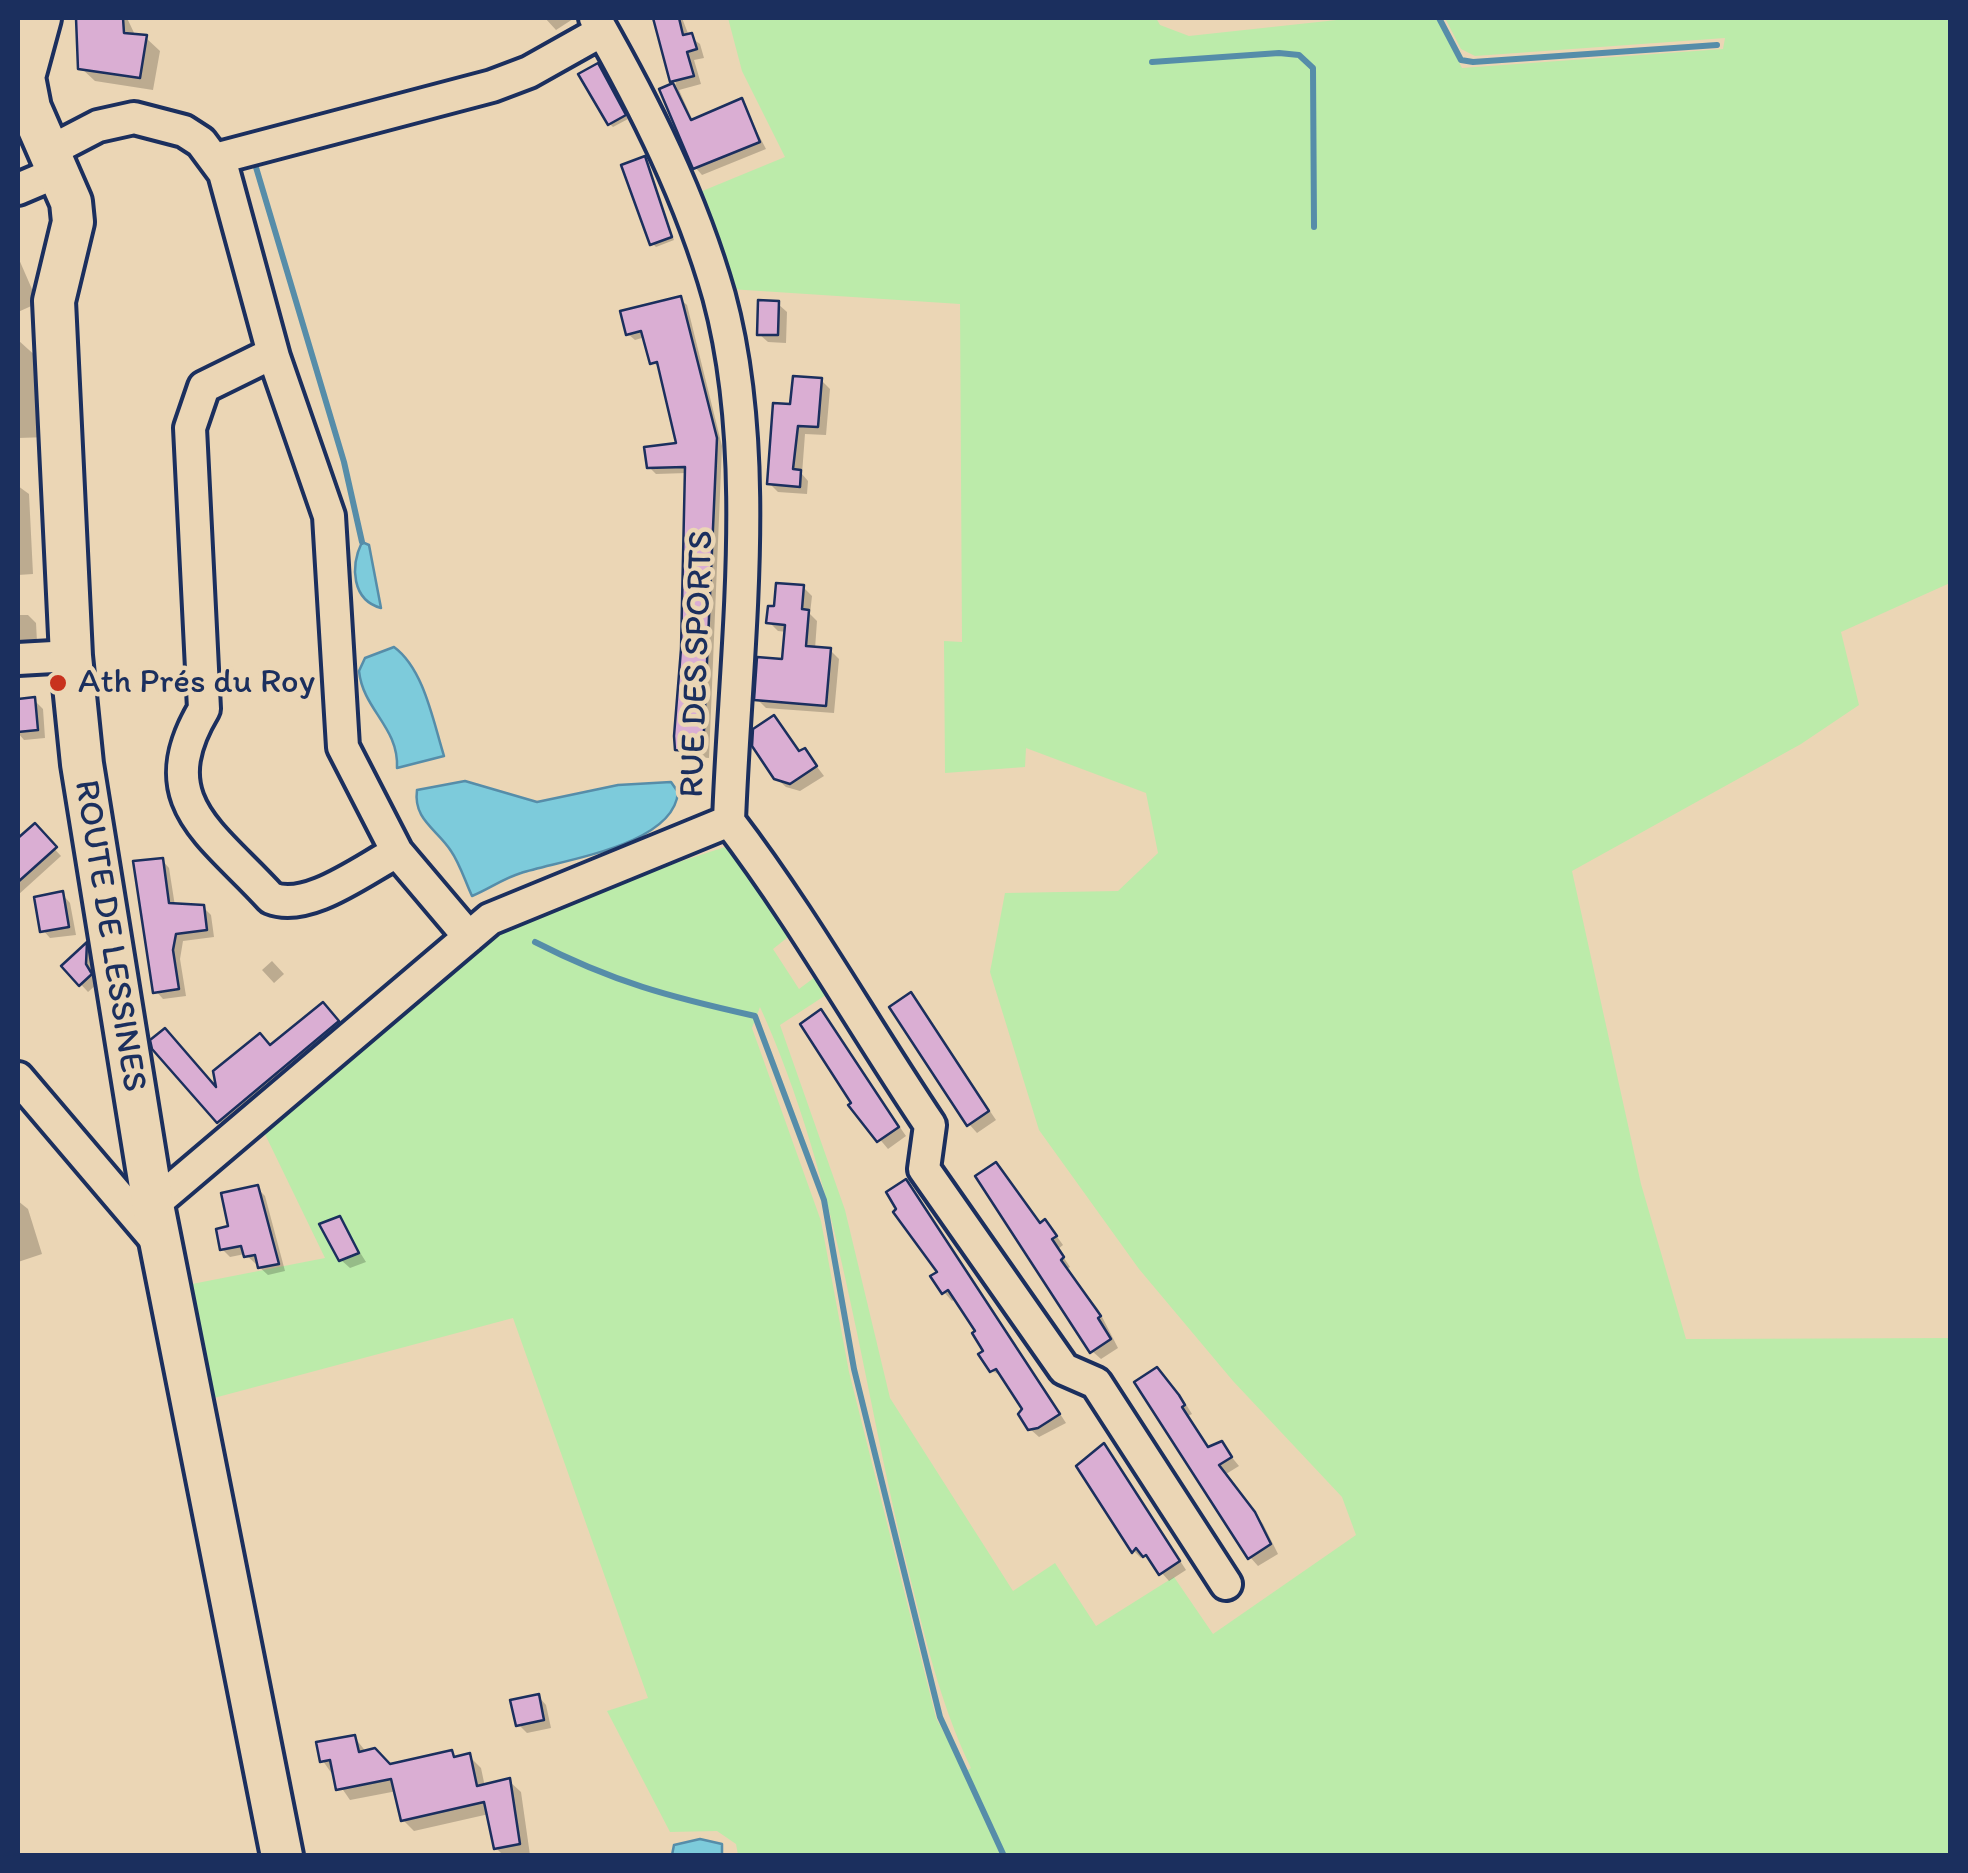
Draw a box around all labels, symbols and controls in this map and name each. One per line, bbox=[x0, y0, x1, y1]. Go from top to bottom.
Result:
street label: RUE DES SPORTS bbox=[672, 529, 724, 799]
place label: Ath Prés du Roy bbox=[78, 662, 315, 704]
marker: Ath Prés du Roy bbox=[47, 672, 69, 694]
street label: ROUTE DE LESSINES bbox=[64, 777, 154, 1095]

